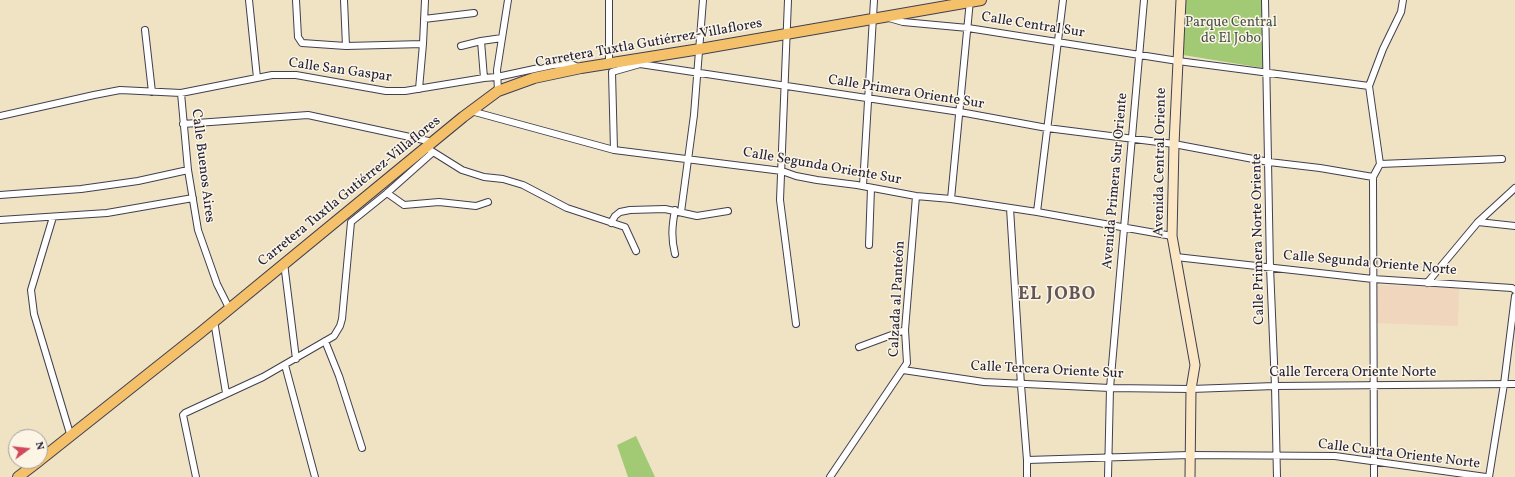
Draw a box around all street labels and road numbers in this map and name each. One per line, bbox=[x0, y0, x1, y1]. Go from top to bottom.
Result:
street label: Calle Central Sur bbox=[980, 10, 1086, 42]
street label: Carretera Tuxtla Gutiérrez-Villaflores bbox=[534, 16, 764, 72]
street label: Calle San Gaspar bbox=[287, 55, 393, 87]
street label: Calle Primera Oriente Sur bbox=[827, 72, 985, 114]
street label: Avenida Central Oriente bbox=[1151, 87, 1171, 237]
street label: Avenida Primera Sur Oriente bbox=[1100, 92, 1132, 270]
street label: Calle Buenos Aires bbox=[187, 108, 217, 224]
street label: Carretera Tuxtla Gutiérrez-Villaflores bbox=[255, 113, 445, 271]
street label: Calle Segunda Oriente Sur bbox=[742, 145, 902, 189]
street label: Calle Primera Norte Oriente bbox=[1249, 153, 1269, 325]
street label: Calzada al Panteón bbox=[887, 240, 909, 358]
street label: Calle Segunda Oriente Norte bbox=[1283, 248, 1457, 280]
street label: Calle Tercera Oriente Sur bbox=[970, 359, 1124, 383]
street label: Calle Tercera Oriente Norte bbox=[1270, 365, 1436, 381]
street label: Calle Cuarta Oriente Norte bbox=[1317, 437, 1481, 473]

